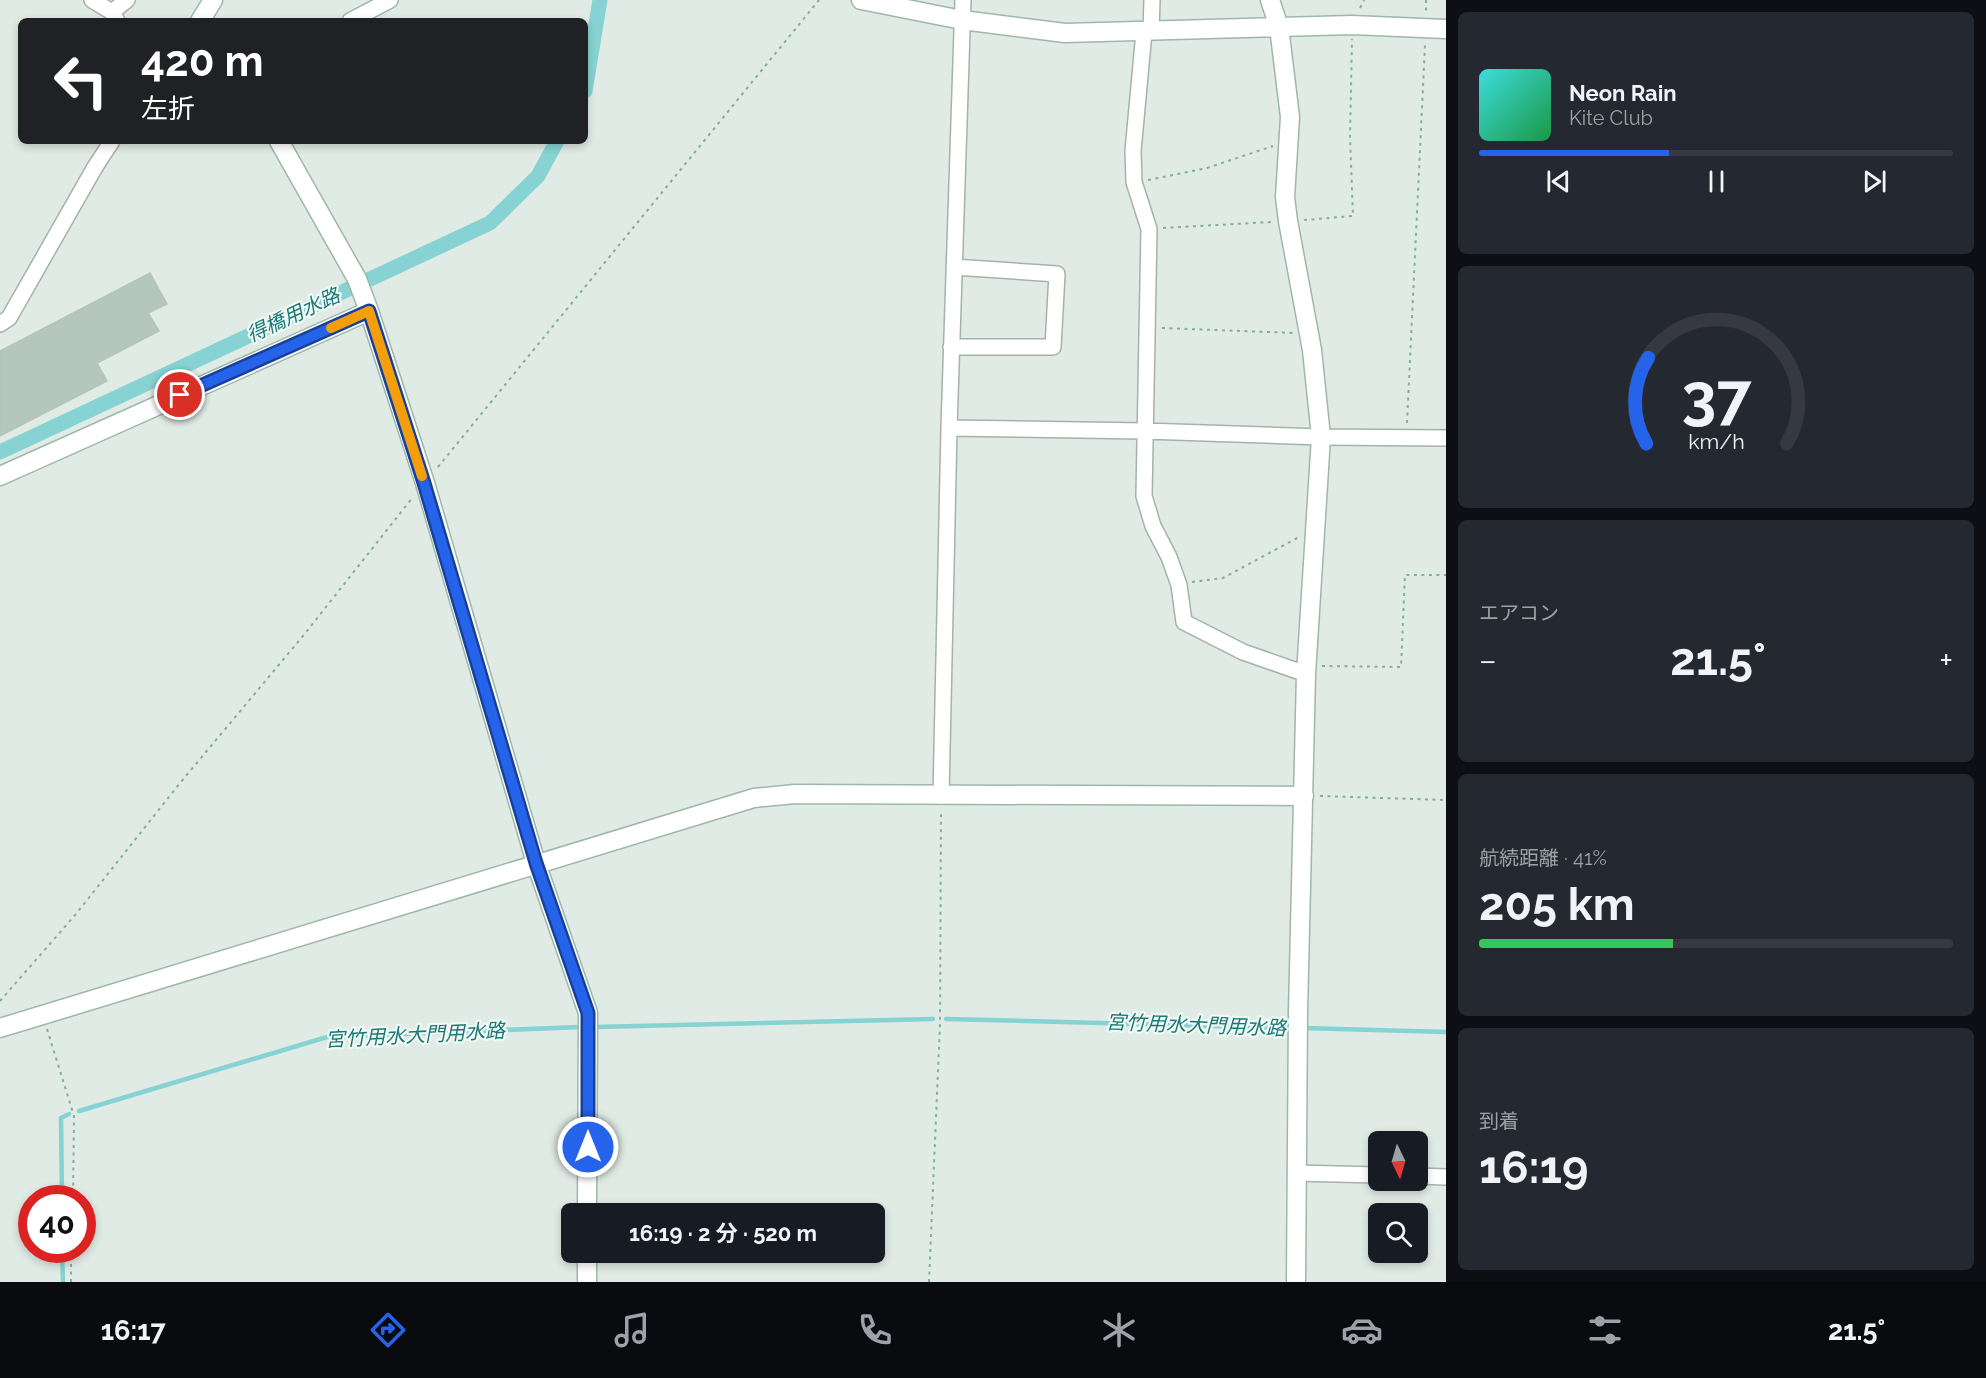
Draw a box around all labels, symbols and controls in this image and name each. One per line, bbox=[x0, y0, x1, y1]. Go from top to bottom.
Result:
text: 420 m bbox=[141, 37, 264, 86]
icon: left bbox=[42, 42, 120, 120]
text: Neon Rain bbox=[1569, 80, 1677, 106]
text: 左折 bbox=[141, 93, 195, 124]
text: Kite Club bbox=[1569, 106, 1653, 130]
icon: previous bbox=[1542, 165, 1575, 198]
icon: pause bbox=[1700, 165, 1733, 198]
icon: next bbox=[1858, 165, 1891, 198]
water label: 得橋用水路 bbox=[243, 282, 345, 347]
text: 37 bbox=[1681, 359, 1752, 433]
pin bbox=[154, 369, 205, 420]
icon: arrive bbox=[163, 378, 196, 411]
text: km/h bbox=[1688, 429, 1744, 454]
text: エアコン bbox=[1479, 601, 1559, 625]
text: 21.5° bbox=[1670, 633, 1766, 686]
text: − bbox=[1479, 641, 1497, 680]
text: + bbox=[1939, 641, 1953, 680]
text: 航続距離 · 41% bbox=[1479, 846, 1607, 870]
text: 205 km bbox=[1479, 878, 1635, 931]
water label: 宮竹用水大門用水路 bbox=[1106, 1010, 1288, 1040]
water label: 宮竹用水大門用水路 bbox=[324, 1018, 508, 1052]
text: 到着 bbox=[1479, 1109, 1519, 1133]
position arrow bbox=[556, 1115, 620, 1179]
north arrow bbox=[1368, 1131, 1428, 1191]
map controls bbox=[1368, 1131, 1428, 1263]
text: 16:19 bbox=[1479, 1141, 1588, 1194]
speed limit sign: 40 bbox=[18, 1185, 96, 1263]
button: search bbox=[1368, 1203, 1428, 1263]
text: 16:19 · 2 分 · 520 m bbox=[629, 1220, 817, 1246]
icon: directions bbox=[367, 1309, 409, 1351]
icon: music bbox=[611, 1309, 653, 1351]
icon: phone bbox=[854, 1309, 896, 1351]
icon: climate bbox=[1098, 1309, 1140, 1351]
icon: car bbox=[1341, 1309, 1383, 1351]
icon: filters bbox=[1584, 1309, 1626, 1351]
text: 16:17 bbox=[101, 1315, 166, 1346]
text: 21.5° bbox=[1828, 1315, 1885, 1346]

